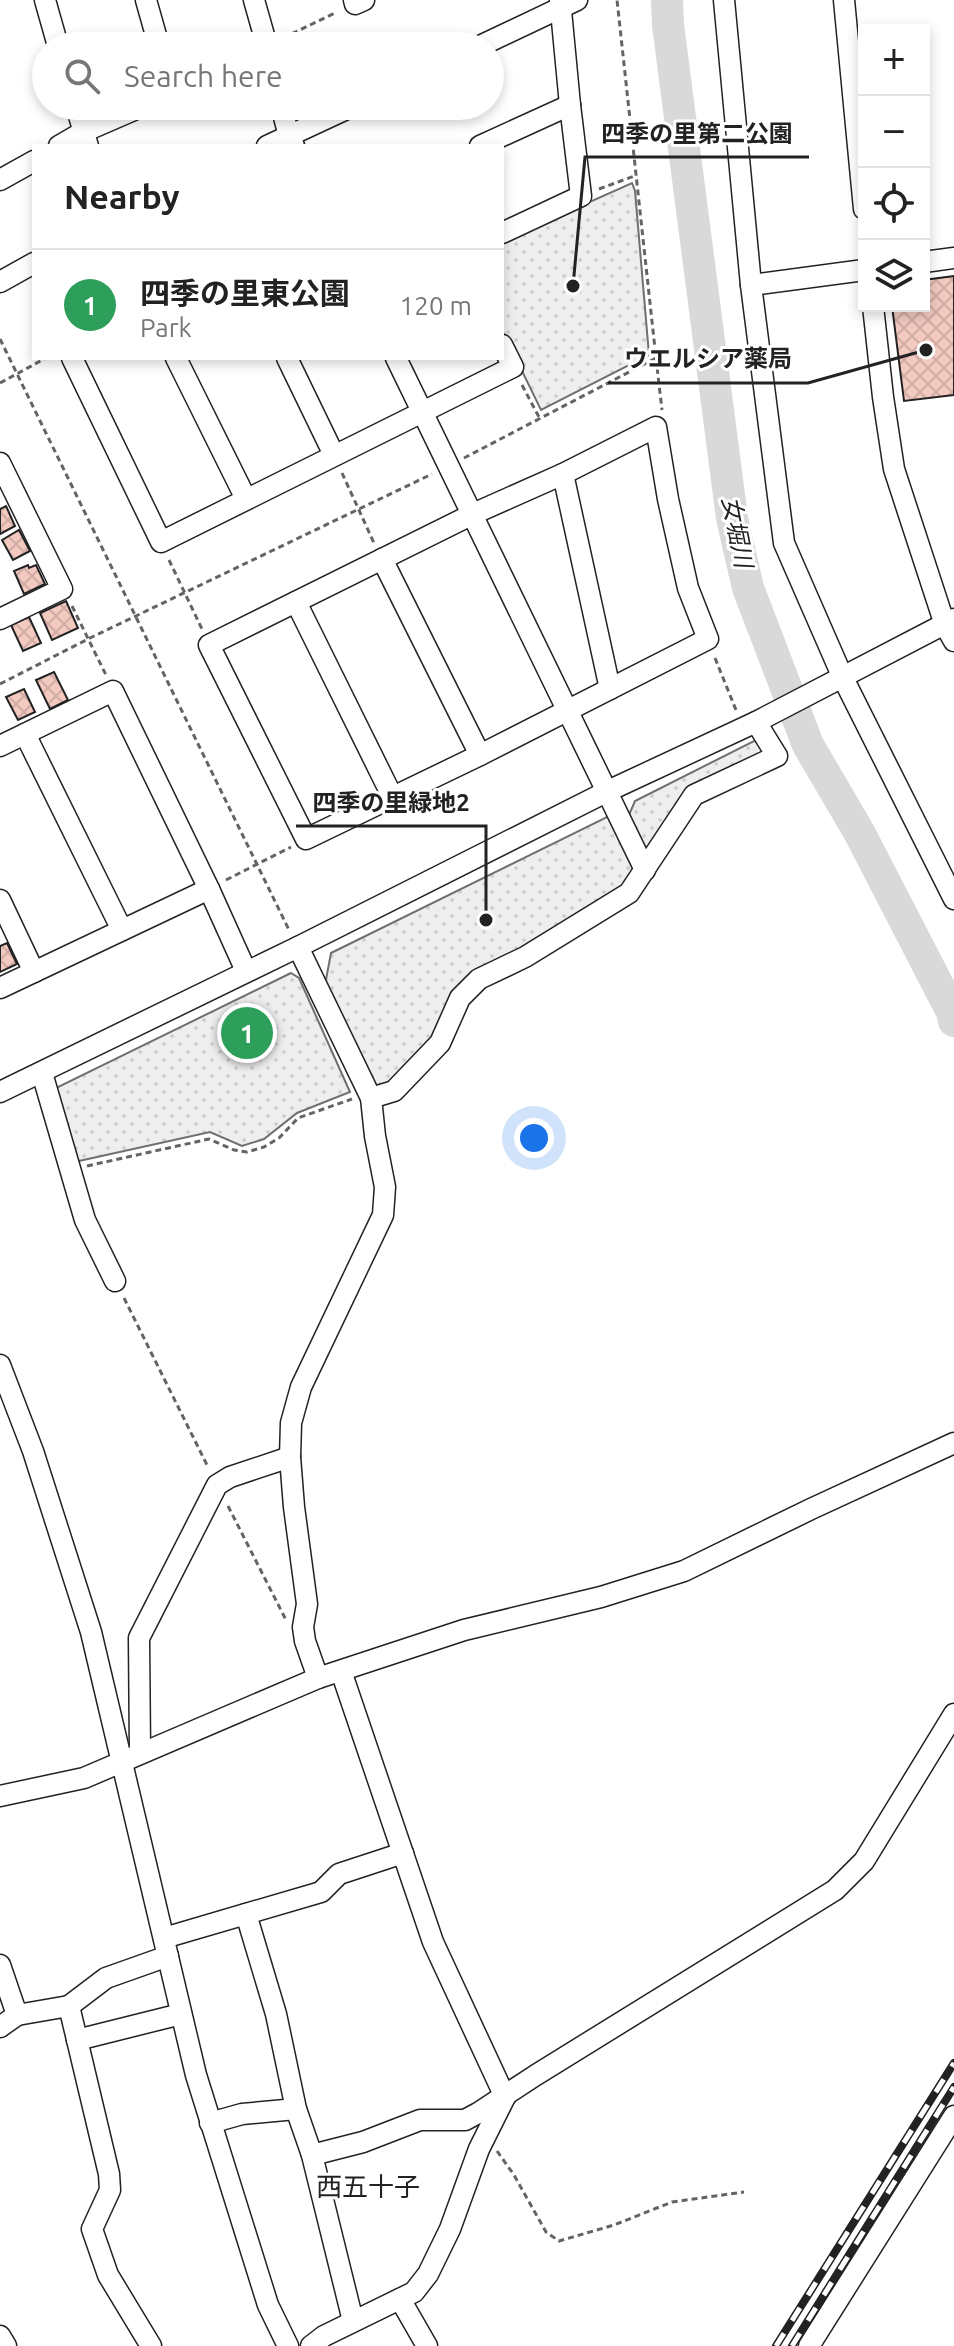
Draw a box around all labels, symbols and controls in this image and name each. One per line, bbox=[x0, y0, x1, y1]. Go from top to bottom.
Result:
map controls bbox=[858, 24, 930, 312]
button: + bbox=[858, 24, 930, 96]
search box bbox=[32, 32, 504, 120]
icon: search bbox=[60, 54, 104, 98]
text: Search here bbox=[124, 59, 283, 93]
button: − bbox=[858, 96, 930, 168]
callout: 四季の里第二公園 bbox=[585, 109, 809, 157]
text: 四季の里第二公園 bbox=[601, 120, 793, 147]
button: locate bbox=[858, 168, 930, 240]
text: Nearby bbox=[64, 177, 179, 215]
button: layers bbox=[858, 240, 930, 312]
text: 四季の里東公園 bbox=[140, 276, 350, 310]
text: 1 bbox=[83, 291, 97, 320]
text: 120 m bbox=[400, 291, 472, 320]
text: Park bbox=[140, 313, 192, 342]
callout: ウエルシア薬局 bbox=[608, 335, 808, 383]
text: ウエルシア薬局 bbox=[624, 345, 792, 372]
water label: 女堀川 bbox=[717, 494, 758, 573]
callout: 四季の里緑地2 bbox=[296, 778, 486, 826]
text: 四季の里緑地2 bbox=[312, 789, 470, 816]
pin: 1 bbox=[221, 1003, 273, 1063]
your location bbox=[514, 1118, 554, 1158]
district label: 西五十子 bbox=[316, 2172, 420, 2201]

